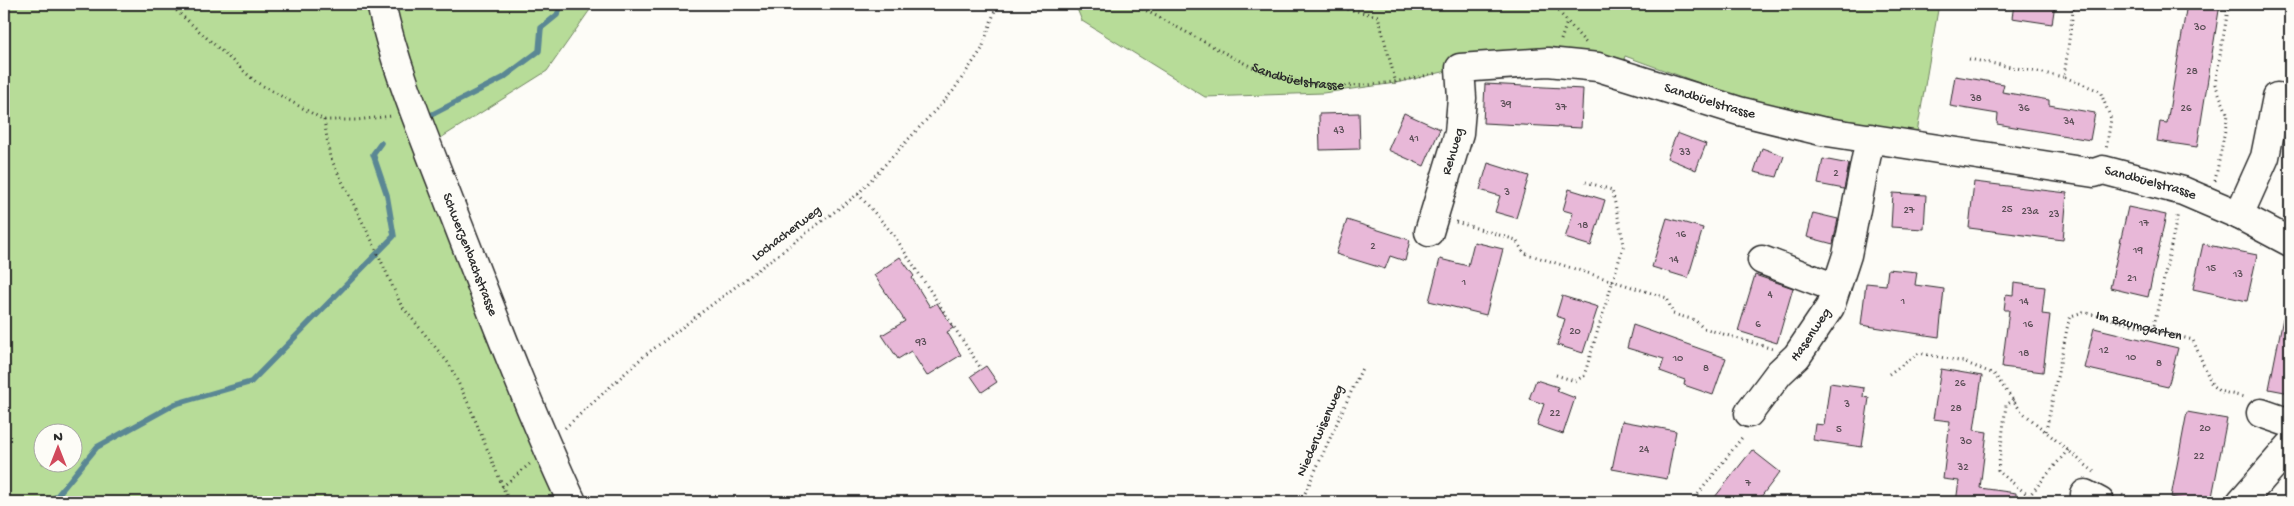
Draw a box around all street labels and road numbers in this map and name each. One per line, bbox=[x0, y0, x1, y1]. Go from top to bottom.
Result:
street label: Sandbüelstrasse bbox=[1249, 59, 1345, 94]
street label: Sandbüelstrasse bbox=[1662, 80, 1758, 123]
street label: Rehweg bbox=[1438, 128, 1468, 177]
street label: Sandbüelstrasse bbox=[2103, 162, 2200, 205]
street label: Schwerzenbachstrasse bbox=[438, 191, 502, 319]
street label: Lochacherweg bbox=[749, 202, 825, 266]
street label: Hasenweg bbox=[1787, 305, 1835, 366]
street label: Im Baumgarten bbox=[2094, 307, 2184, 345]
street label: Niederwisenweg bbox=[1293, 382, 1349, 480]

